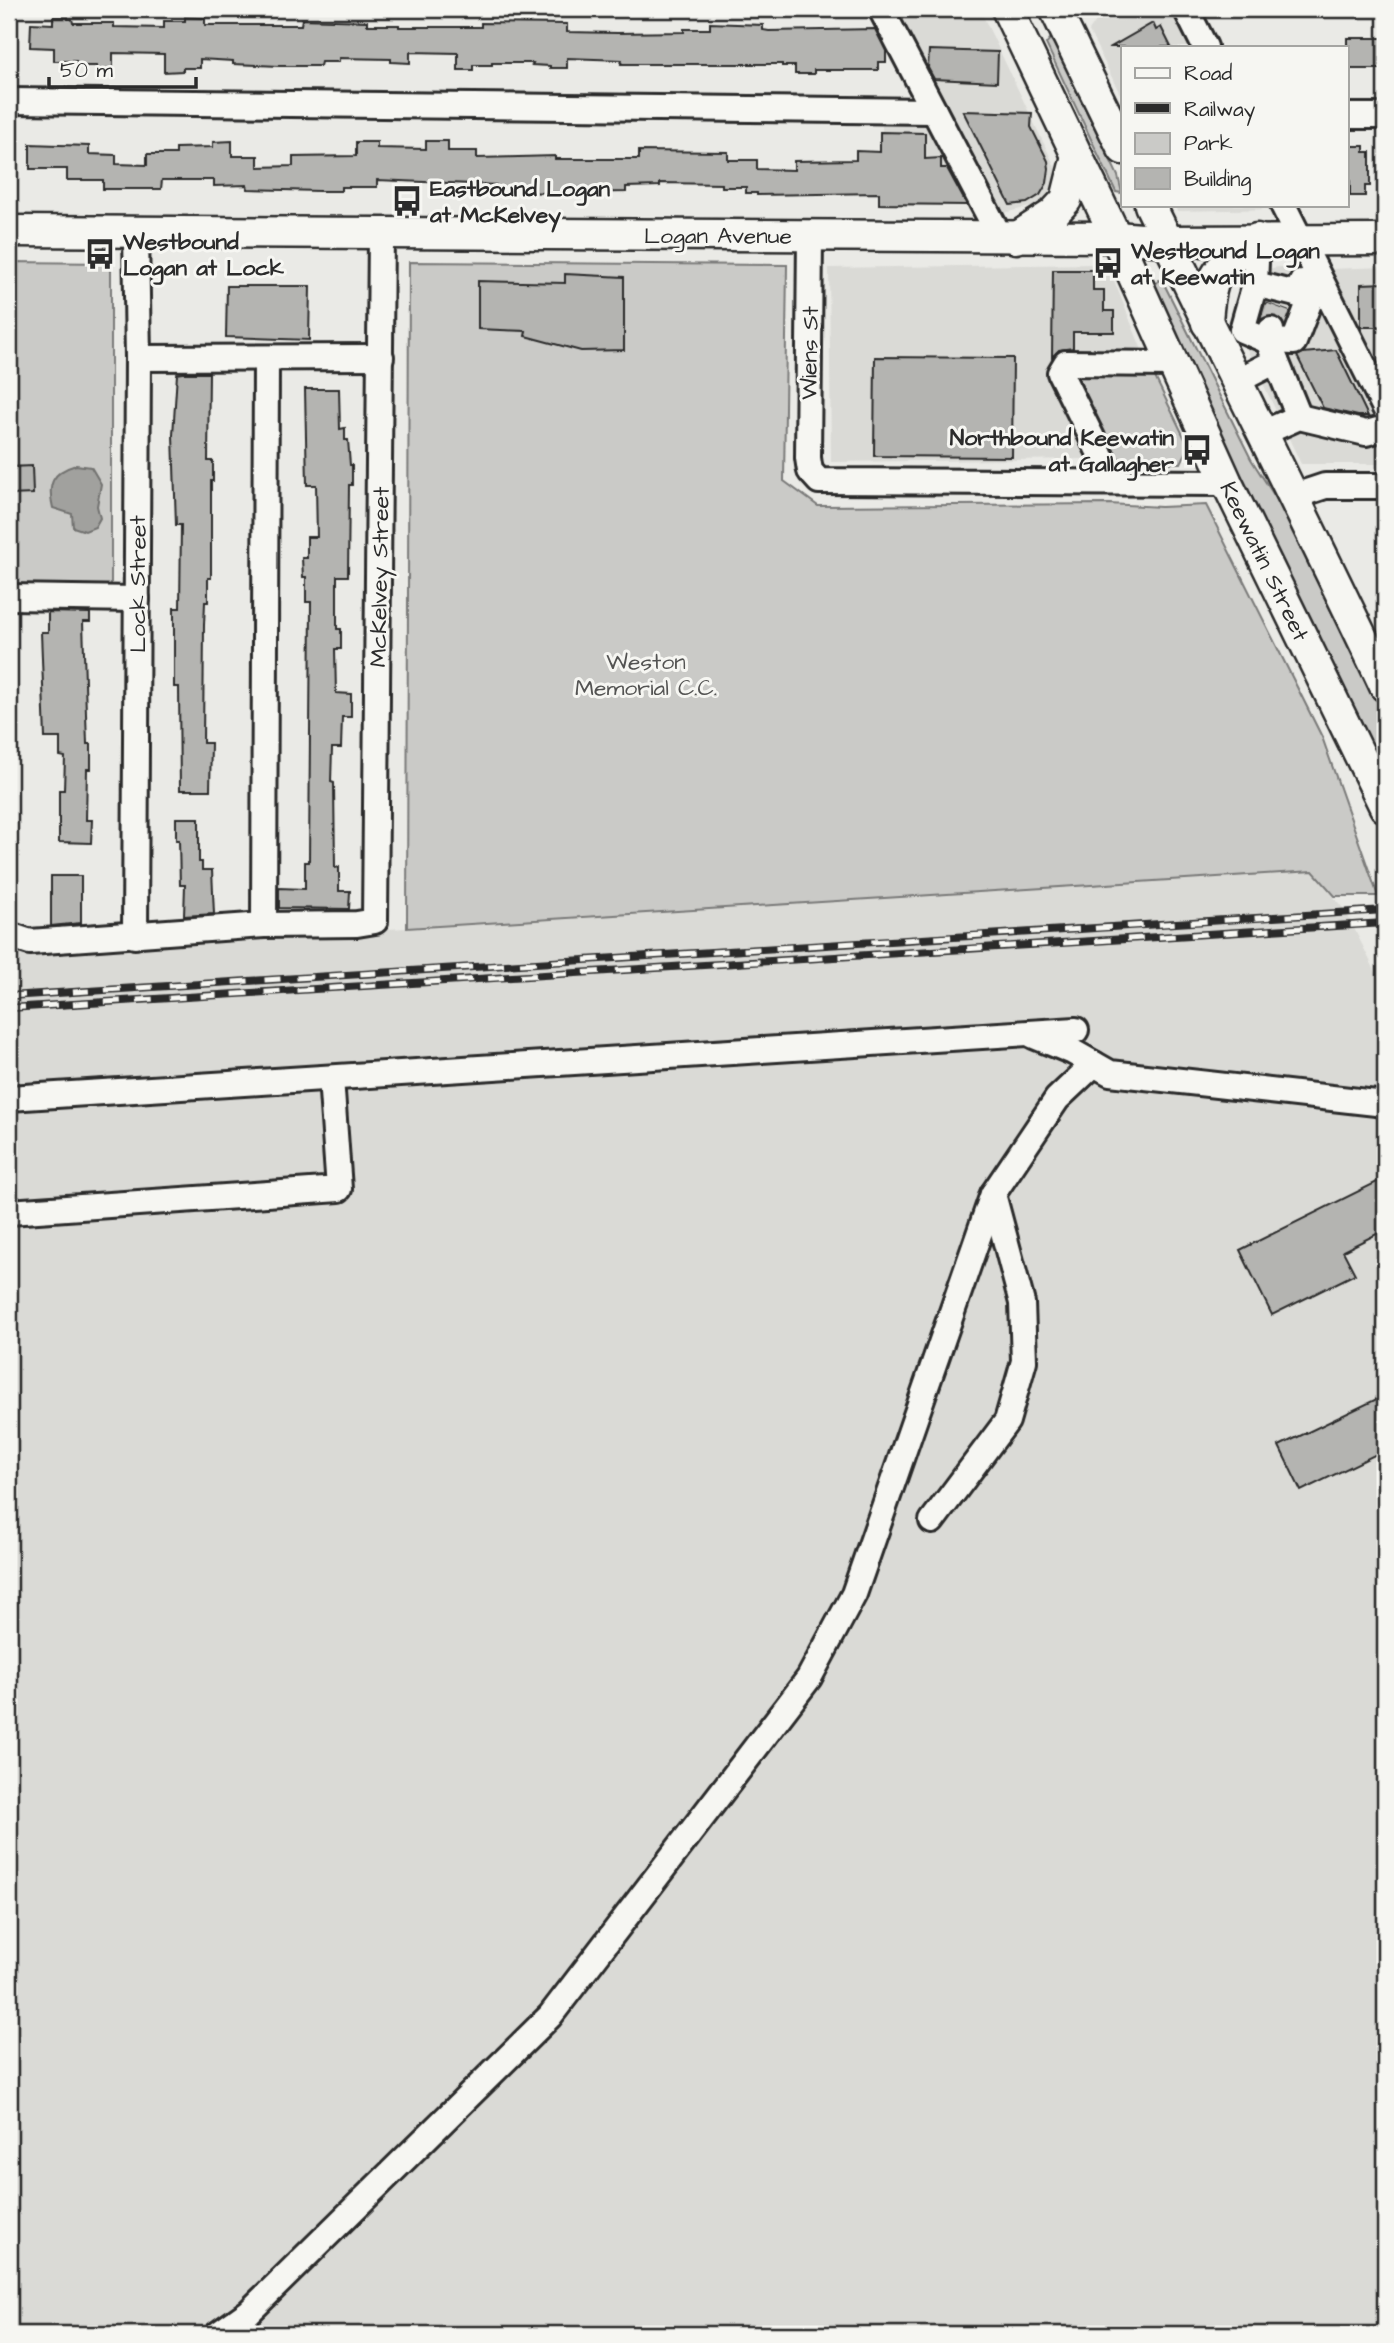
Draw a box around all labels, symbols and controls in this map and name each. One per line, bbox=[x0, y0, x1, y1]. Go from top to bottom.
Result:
scale bar bbox=[49, 46, 196, 90]
legend bbox=[1121, 46, 1348, 206]
text: 50 m bbox=[60, 56, 114, 85]
text: Road bbox=[1184, 59, 1232, 88]
text: Railway bbox=[1184, 95, 1256, 126]
text: Park bbox=[1184, 129, 1233, 158]
text: Building bbox=[1184, 165, 1252, 196]
place label: Eastbound Logan at McKelvey bbox=[429, 173, 611, 233]
bus stop icon: Eastbound Logan at McKelvey bbox=[390, 184, 424, 218]
street label: Logan Avenue bbox=[644, 220, 792, 253]
place label: Westbound Logan at Lock bbox=[122, 226, 285, 285]
place label: Westbound Logan at Keewatin bbox=[1130, 235, 1320, 293]
bus stop icon: Westbound Logan at Lock bbox=[83, 237, 117, 271]
bus stop icon: Westbound Logan at Keewatin bbox=[1091, 246, 1125, 280]
street label: Wiens St bbox=[793, 305, 827, 400]
place label: Northbound Keewatin at Gallagher bbox=[950, 422, 1174, 481]
bus stop icon: Northbound Keewatin at Gallagher bbox=[1180, 433, 1214, 467]
street label: Keewatin Street bbox=[1212, 476, 1317, 647]
street label: McKelvey Street bbox=[362, 486, 399, 668]
street label: Lock Street bbox=[122, 514, 154, 653]
park label: Weston Memorial C.C. bbox=[575, 646, 717, 704]

